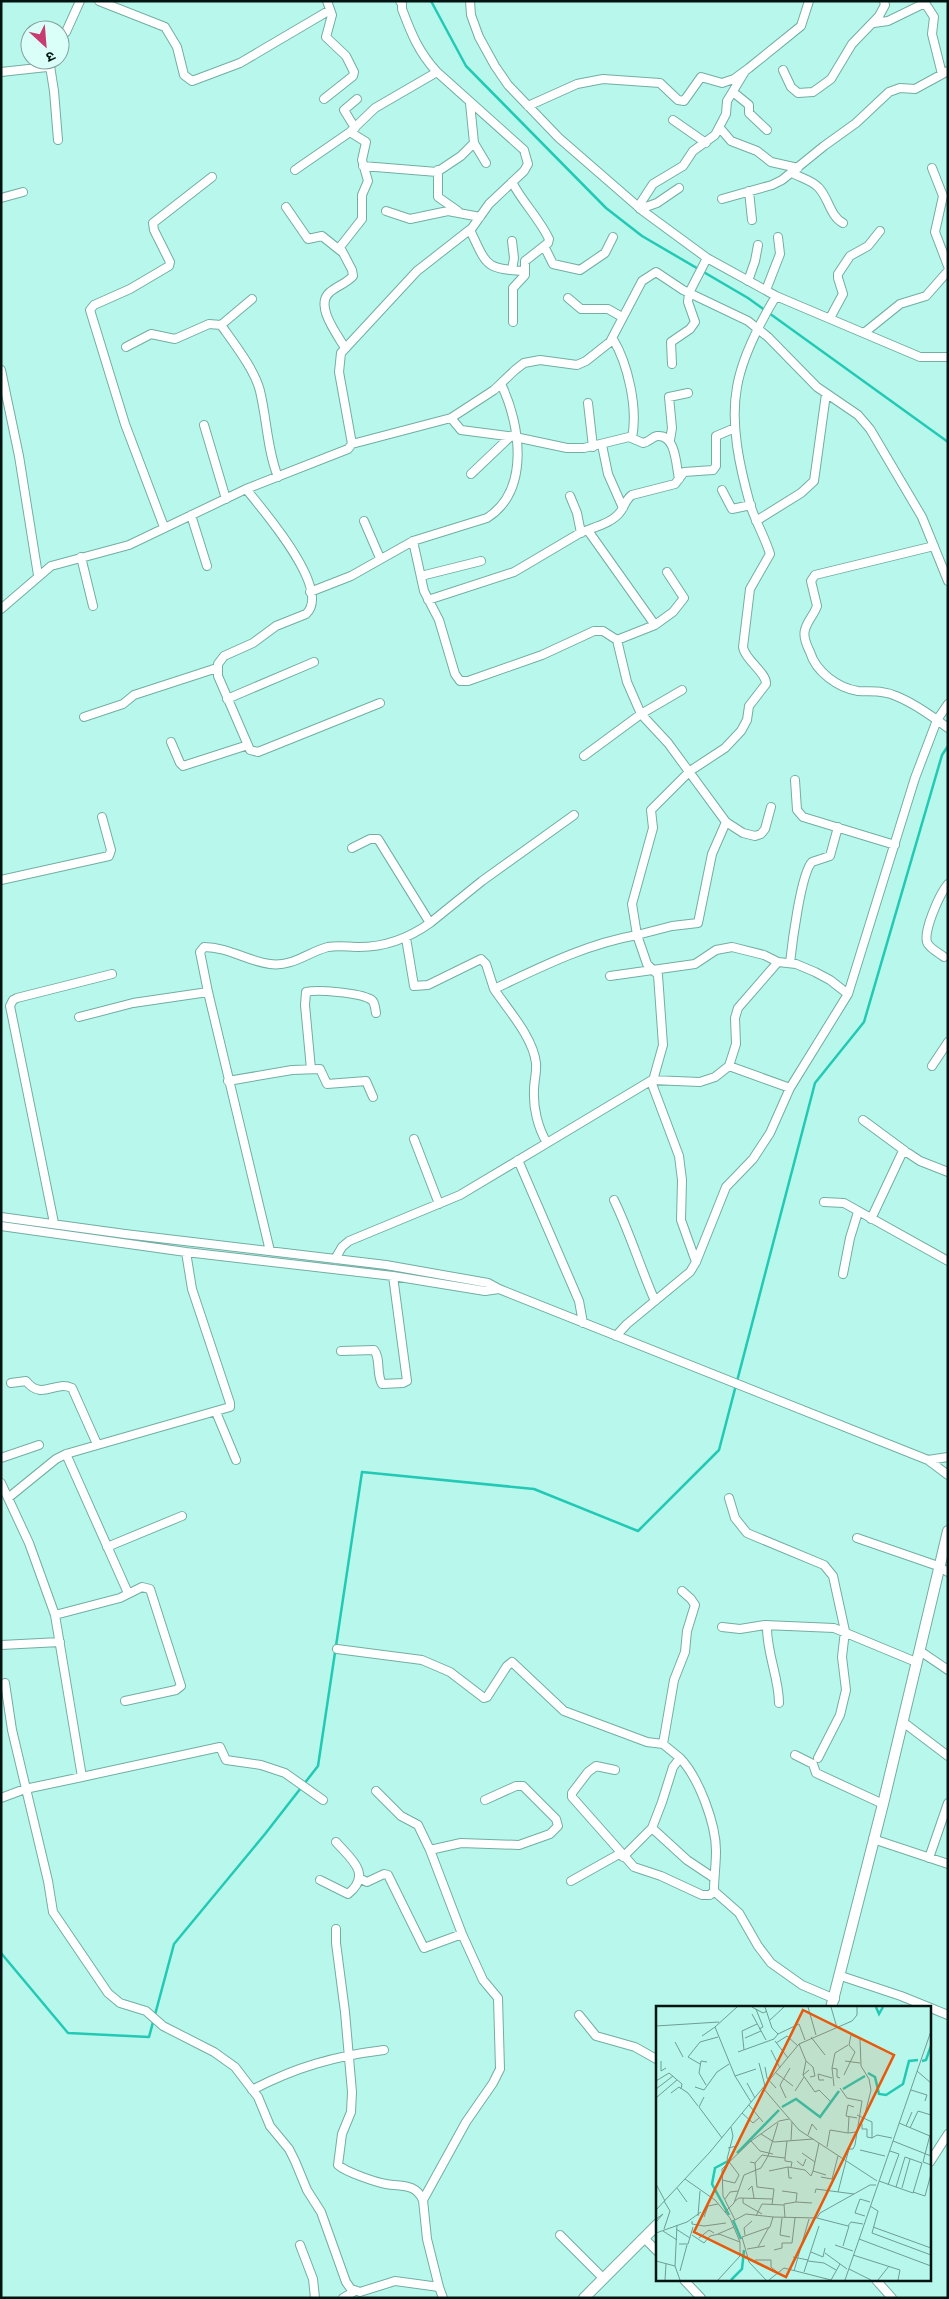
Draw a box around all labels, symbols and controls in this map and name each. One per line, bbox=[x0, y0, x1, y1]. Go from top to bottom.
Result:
north arrow bbox=[20, 20, 70, 70]
text: उ bbox=[41, 45, 58, 67]
inset map bbox=[656, 2006, 932, 2282]

